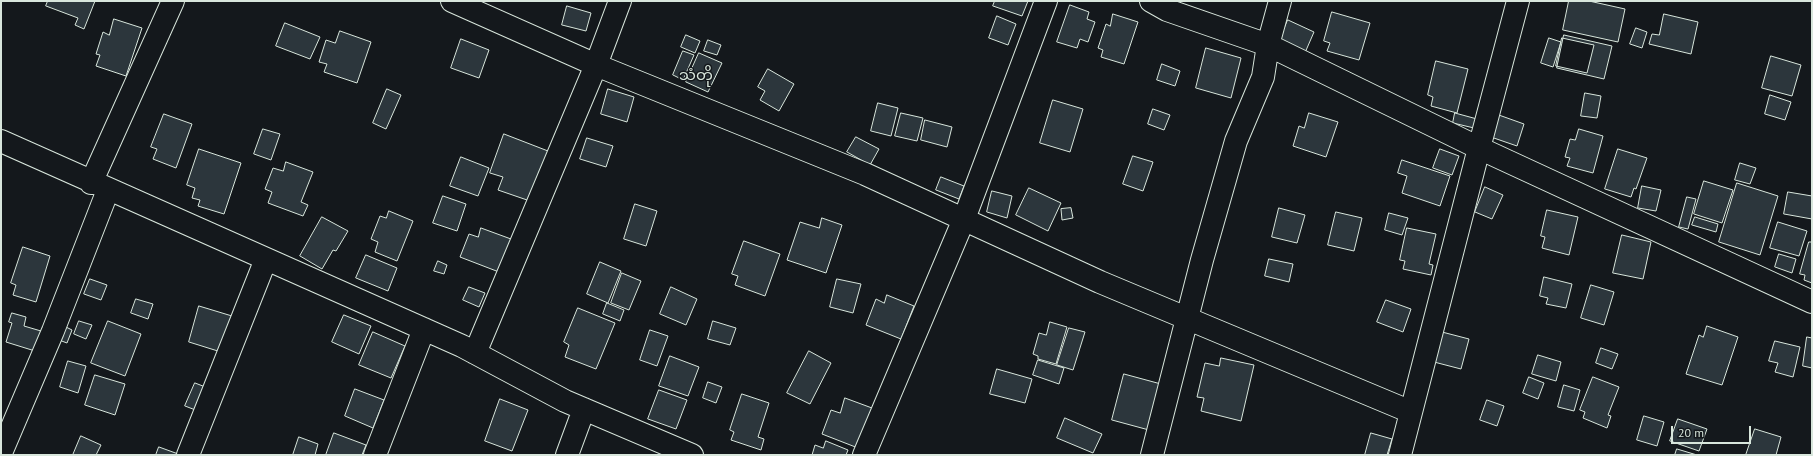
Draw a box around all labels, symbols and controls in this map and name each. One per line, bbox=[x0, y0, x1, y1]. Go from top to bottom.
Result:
district label: သံတို bbox=[679, 67, 713, 85]
scale bar bbox=[1673, 418, 1753, 444]
text: 20 m bbox=[1678, 425, 1704, 440]

